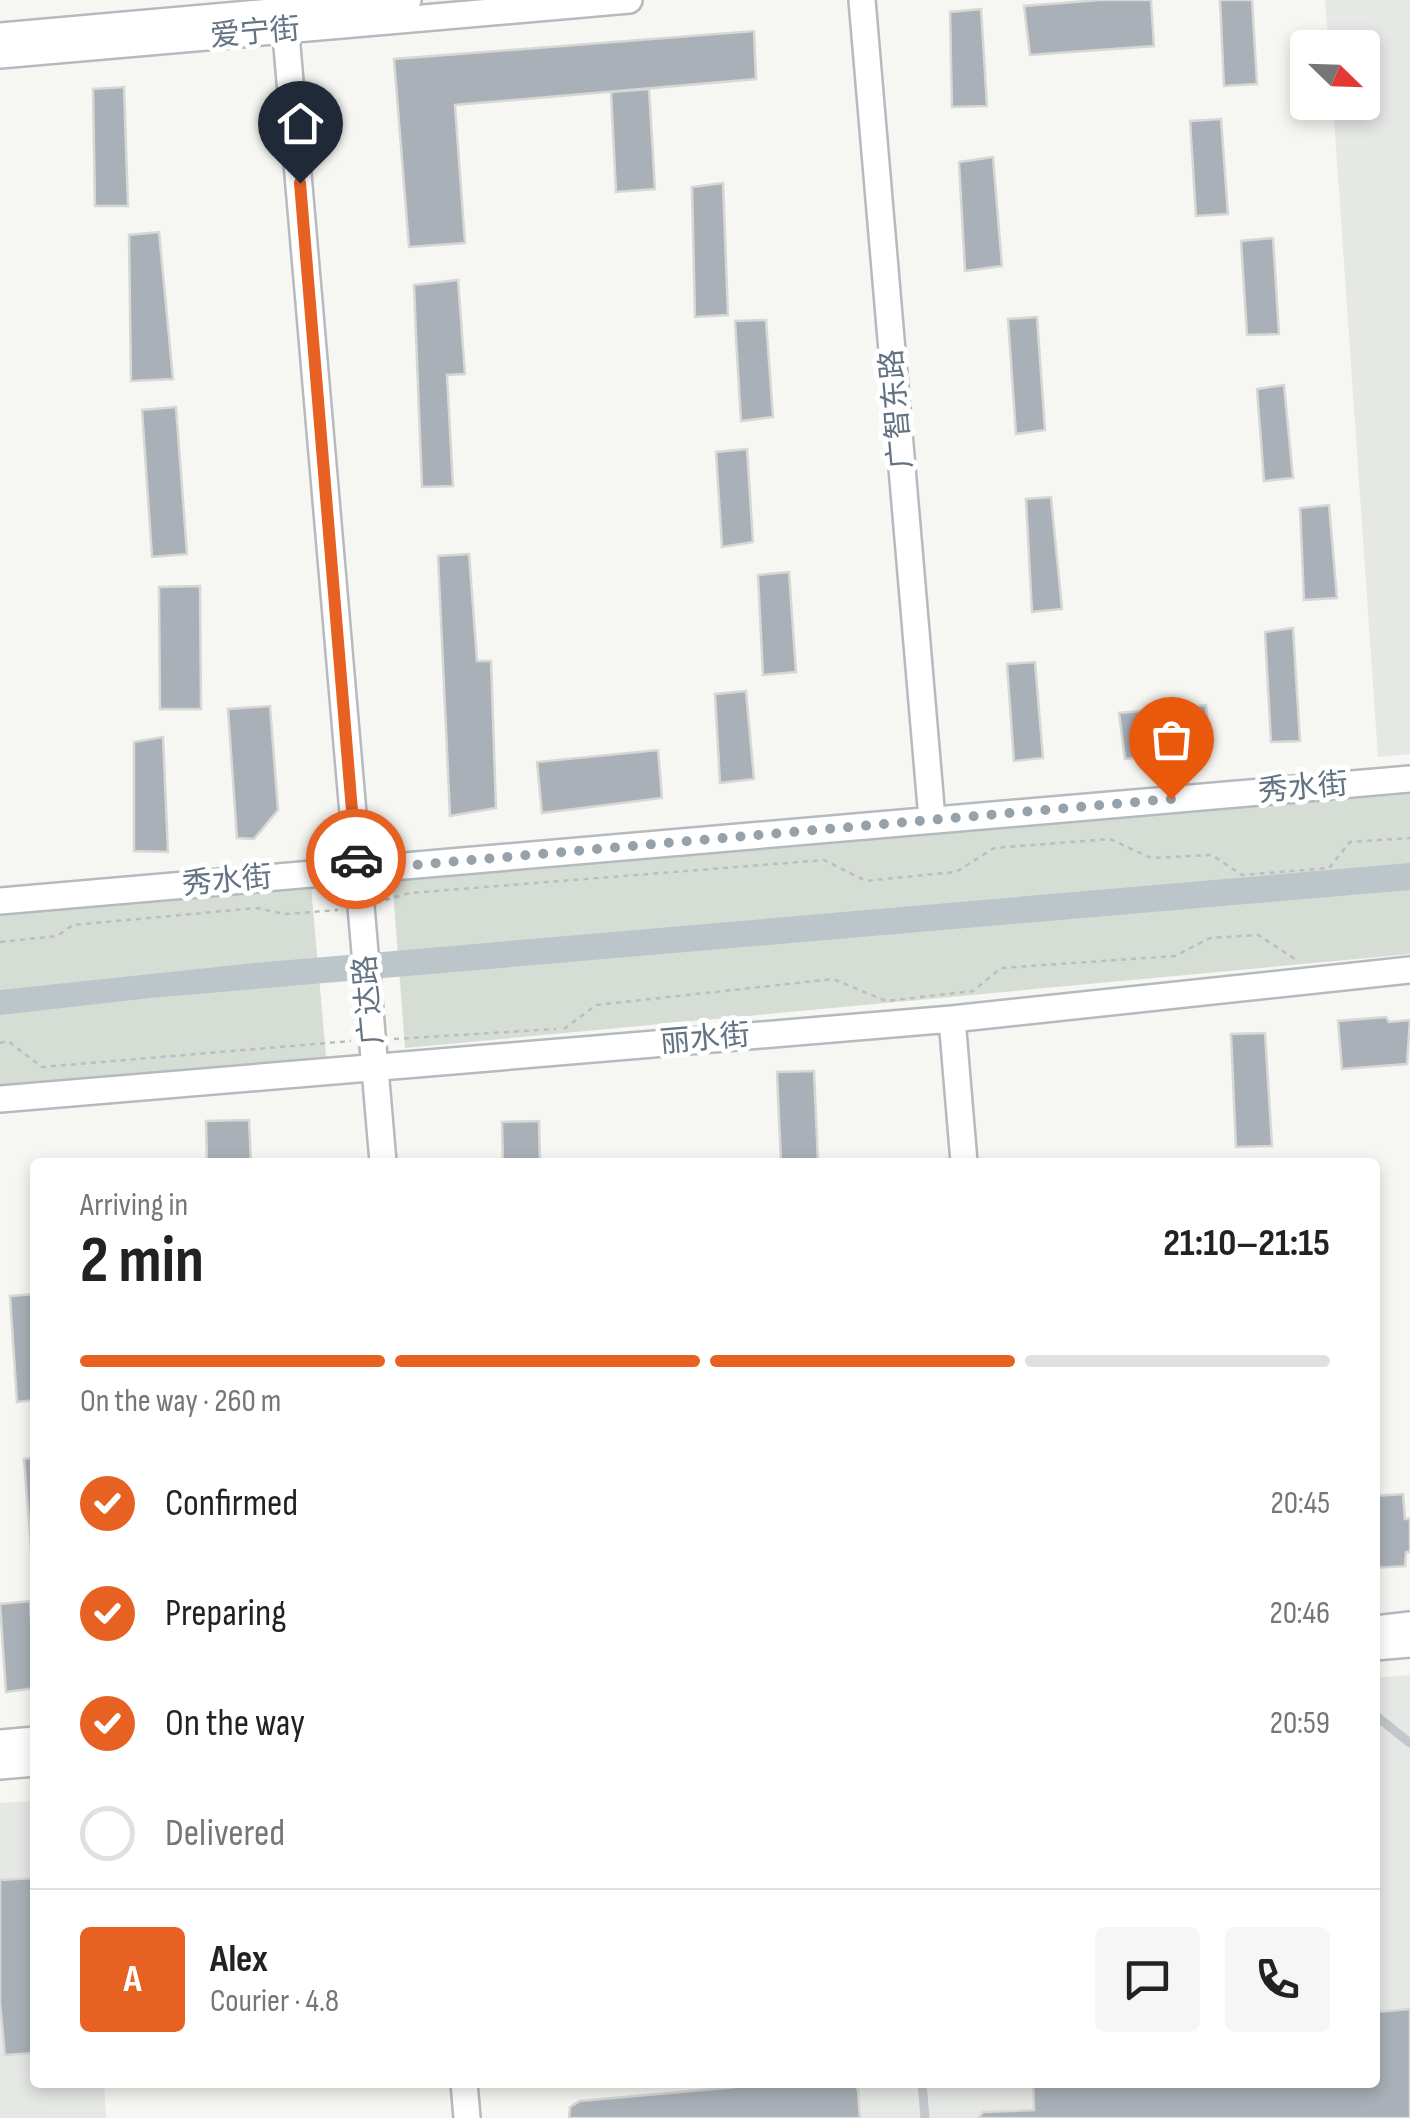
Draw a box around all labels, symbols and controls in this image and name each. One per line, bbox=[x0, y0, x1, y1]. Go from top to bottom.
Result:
street label: 爱宁街 bbox=[209, 11, 301, 55]
north arrow bbox=[1290, 30, 1380, 120]
map controls bbox=[1290, 30, 1380, 120]
pin bbox=[258, 81, 343, 184]
icon: home bbox=[273, 96, 328, 151]
street label: 广智东路 bbox=[874, 348, 920, 470]
pin bbox=[1129, 697, 1214, 800]
icon: bag bbox=[1144, 712, 1199, 767]
street label: 秀水街 bbox=[1257, 766, 1349, 810]
courier bbox=[306, 809, 406, 909]
icon: car bbox=[329, 832, 384, 887]
street label: 秀水街 bbox=[181, 859, 273, 903]
street label: 广达路 bbox=[347, 954, 391, 1046]
street label: 丽水街 bbox=[659, 1017, 751, 1061]
text: Arriving in bbox=[80, 1186, 188, 1225]
text: 21:10–21:15 bbox=[1163, 1221, 1330, 1266]
text: 2 min bbox=[80, 1223, 204, 1301]
text: On the way · 260 m bbox=[80, 1382, 281, 1421]
icon: check bbox=[80, 1476, 135, 1531]
text: Confirmed bbox=[165, 1481, 298, 1526]
text: 20:45 bbox=[1271, 1484, 1330, 1523]
icon: check bbox=[80, 1586, 135, 1641]
text: Preparing bbox=[165, 1591, 286, 1636]
text: 20:46 bbox=[1269, 1594, 1330, 1633]
icon: check bbox=[80, 1696, 135, 1751]
text: On the way bbox=[165, 1701, 305, 1746]
text: 20:59 bbox=[1270, 1704, 1330, 1743]
text: Delivered bbox=[165, 1811, 285, 1856]
button: chat bbox=[1095, 1927, 1200, 2032]
button: phone bbox=[1225, 1927, 1330, 2032]
text: Alex bbox=[210, 1937, 268, 1982]
text: A bbox=[123, 1957, 142, 2002]
text: Courier · 4.8 bbox=[210, 1982, 339, 2021]

